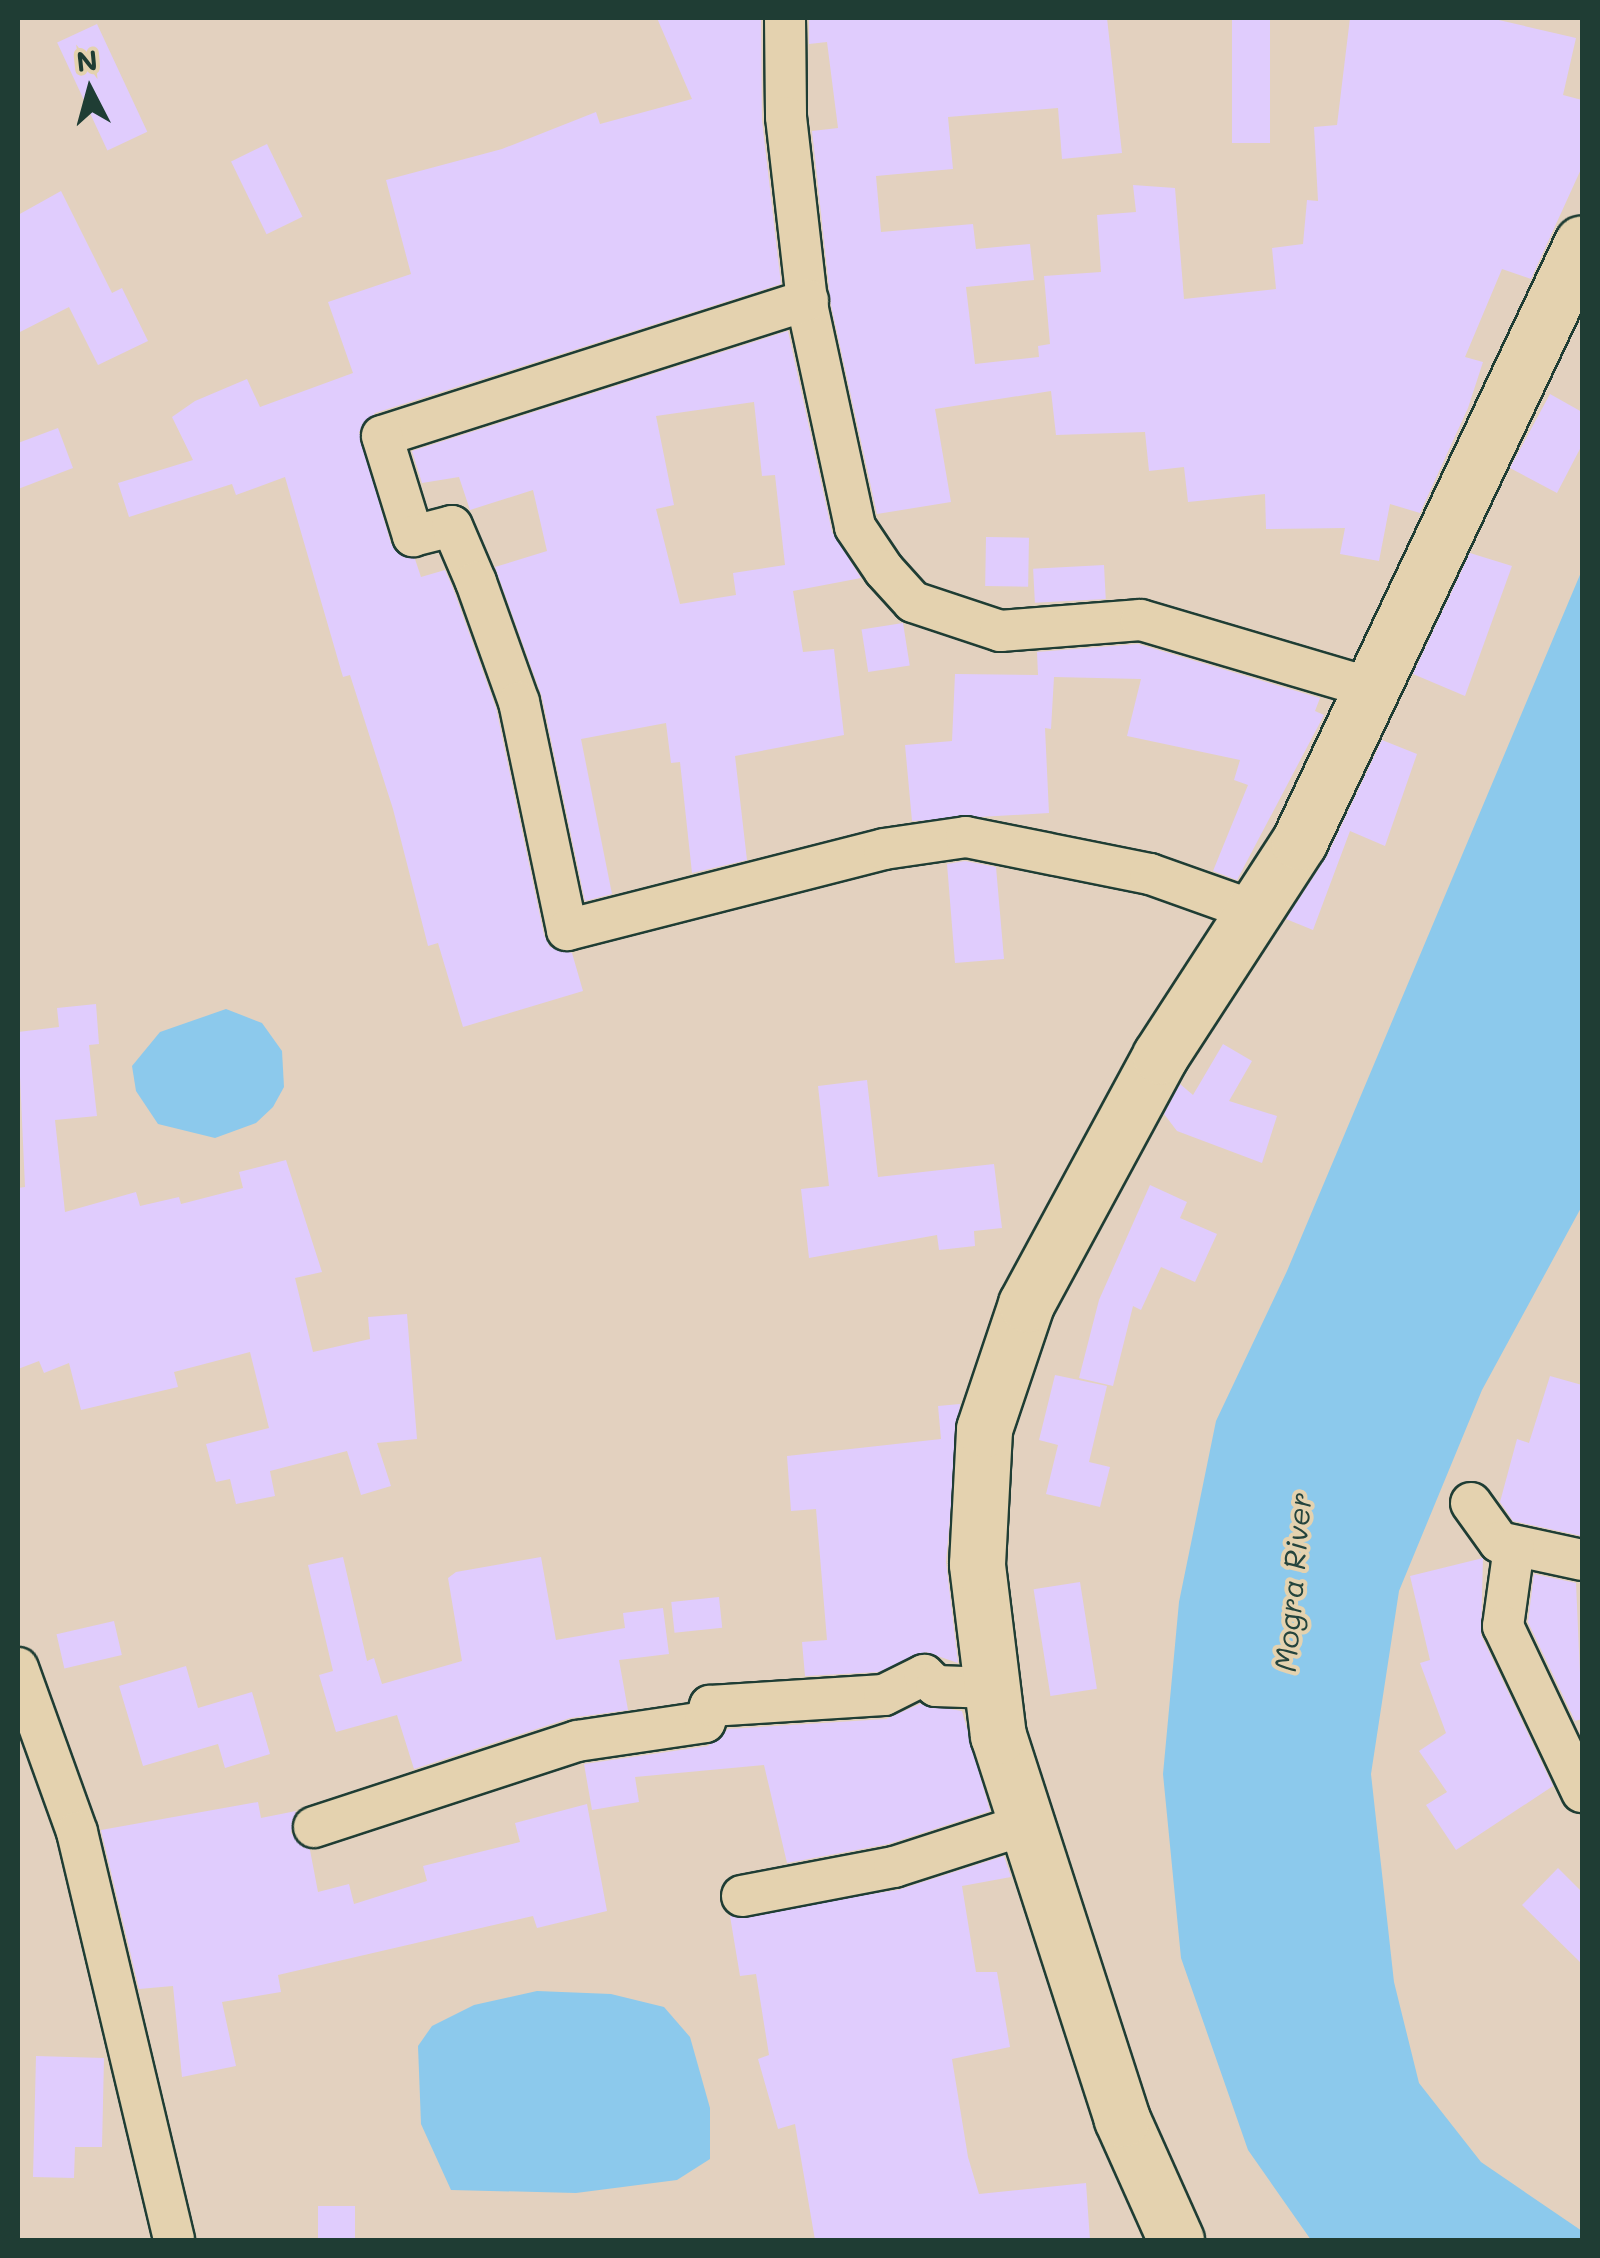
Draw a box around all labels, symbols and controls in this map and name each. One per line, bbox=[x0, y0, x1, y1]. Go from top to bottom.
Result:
north arrow bbox=[40, 40, 140, 140]
text: N bbox=[74, 41, 99, 79]
water label: Mogra River bbox=[1266, 1491, 1318, 1673]

